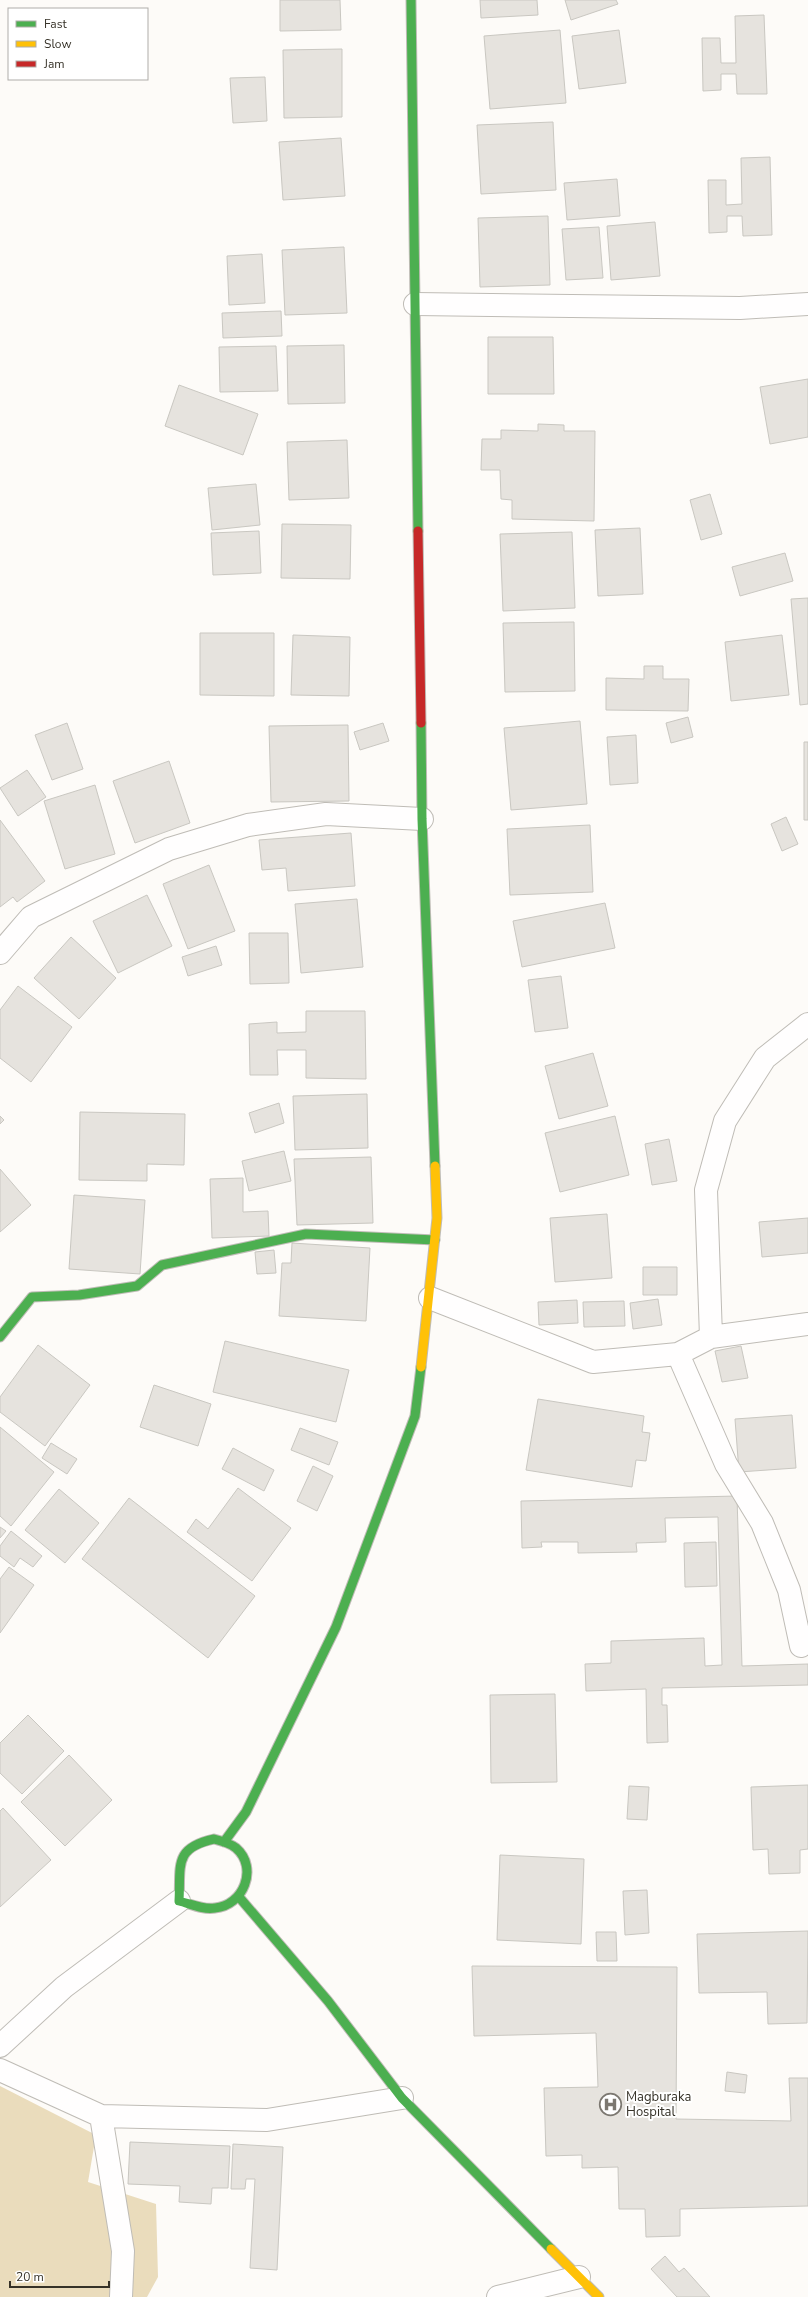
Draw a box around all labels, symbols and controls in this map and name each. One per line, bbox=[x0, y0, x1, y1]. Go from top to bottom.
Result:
legend bbox=[8, 8, 148, 80]
text: Fast bbox=[44, 16, 67, 32]
text: Slow bbox=[44, 36, 72, 52]
text: Jam bbox=[43, 56, 65, 72]
place label: Magburaka Hospital bbox=[626, 2088, 691, 2121]
hospital icon: Magburaka Hospital bbox=[597, 2091, 623, 2117]
scale bar bbox=[10, 2263, 109, 2289]
text: 20 m bbox=[16, 2269, 44, 2285]

